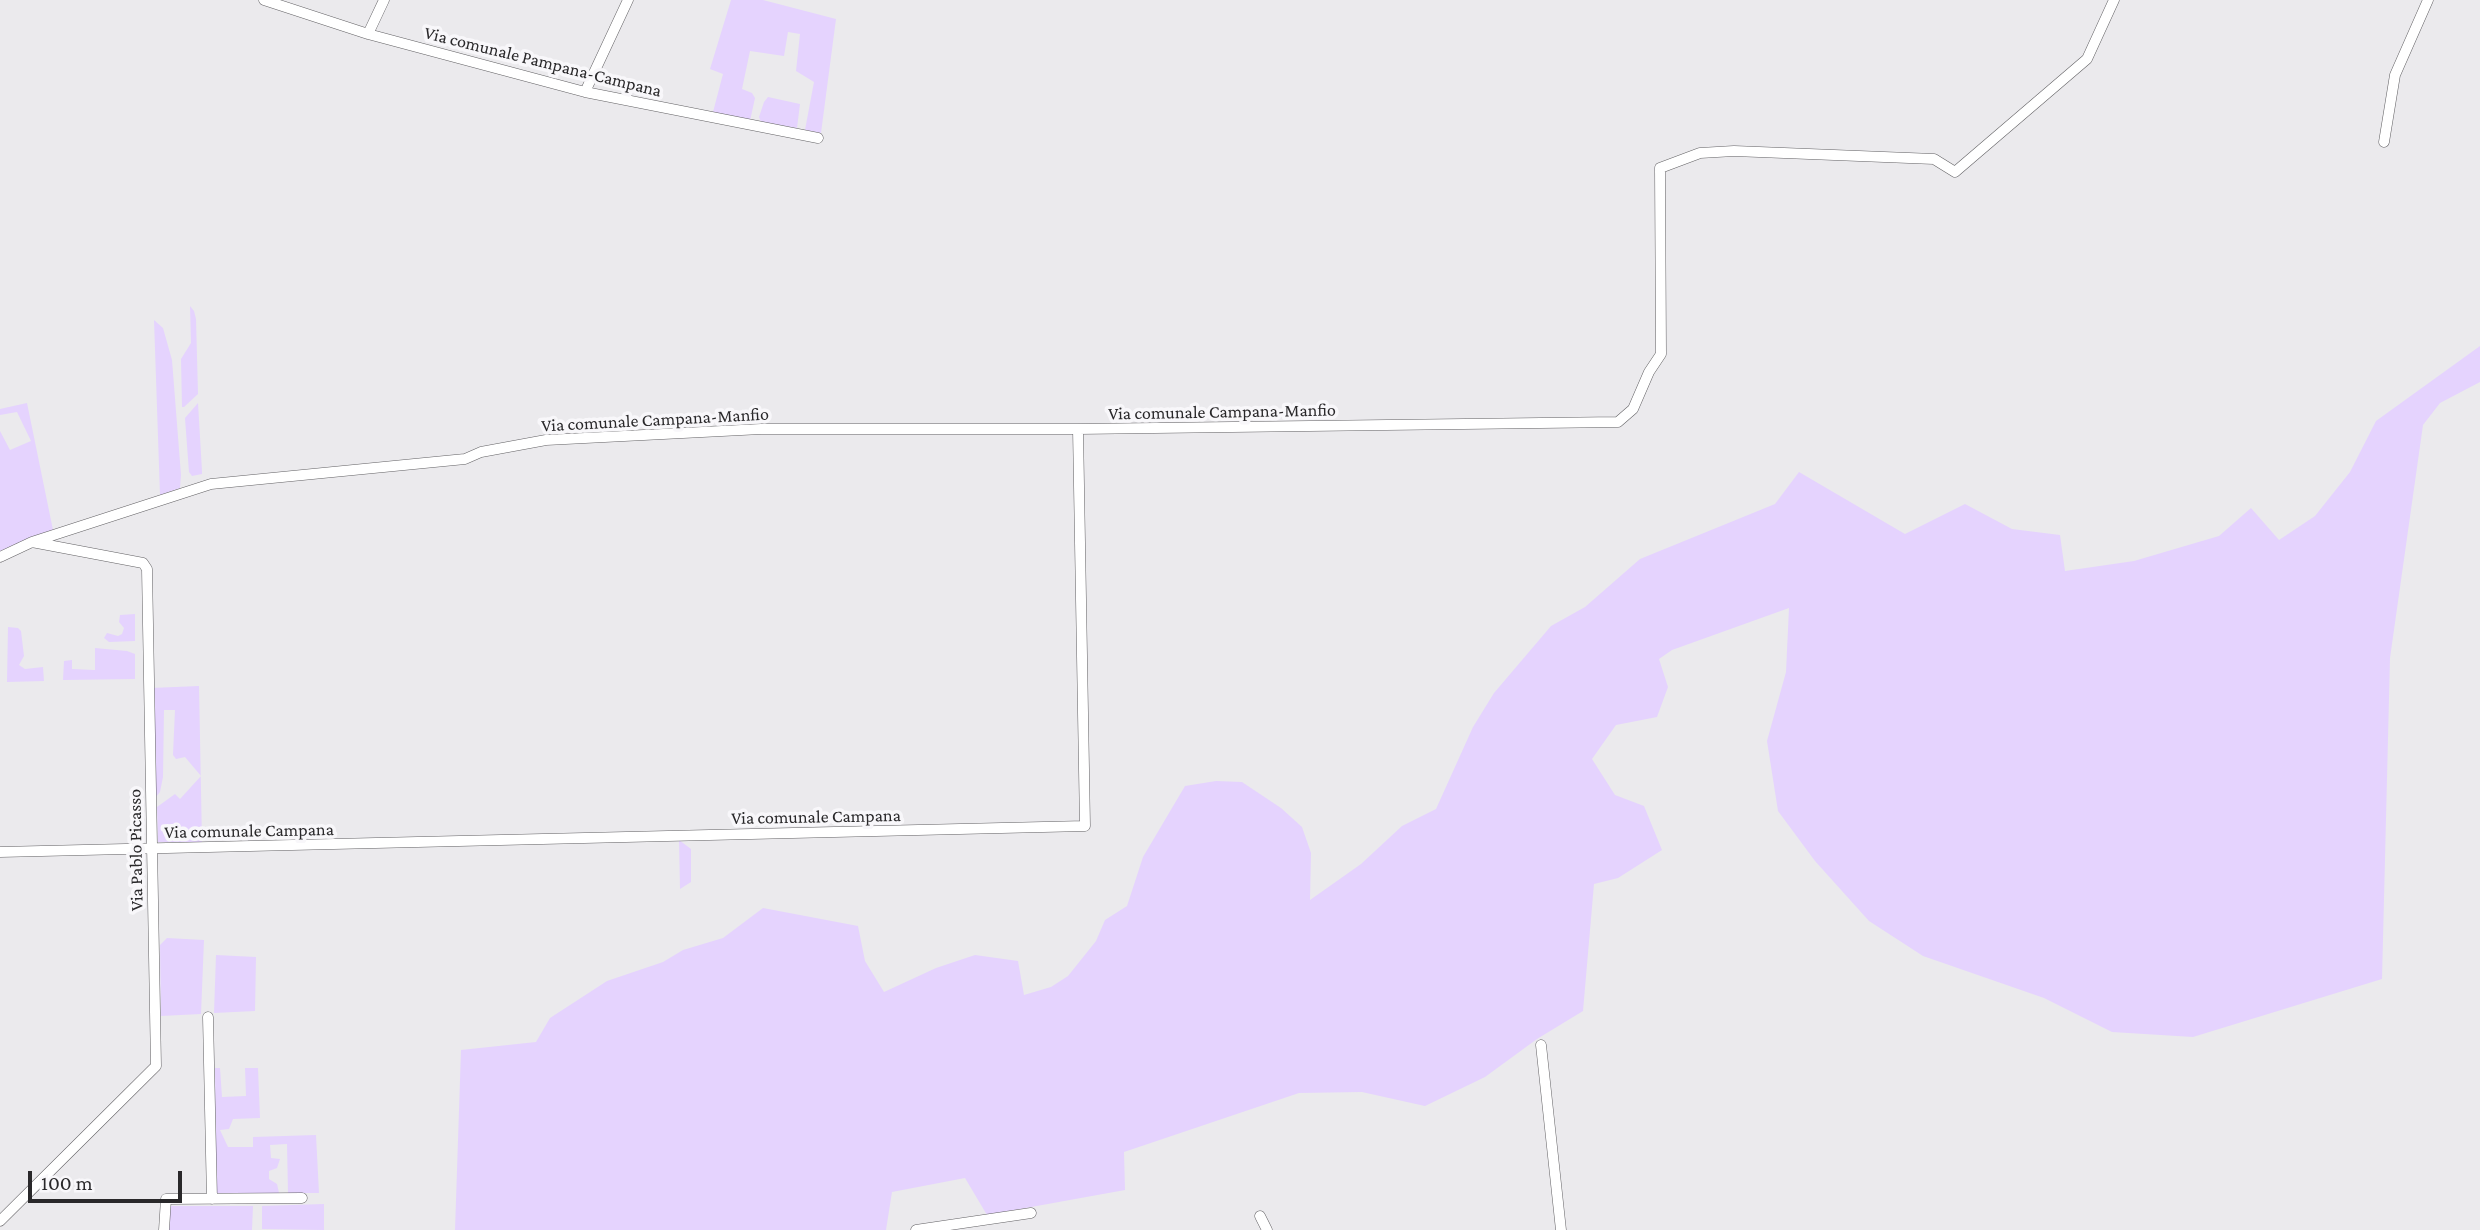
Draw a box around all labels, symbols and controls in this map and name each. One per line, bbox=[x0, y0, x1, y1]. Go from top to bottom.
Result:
street label: Via comunale Pampana-Campana bbox=[422, 22, 664, 102]
street label: Via comunale Campana-Manfio bbox=[1108, 399, 1336, 425]
street label: Via comunale Campana-Manfio bbox=[541, 403, 769, 437]
street label: Via Pablo Picasso bbox=[124, 789, 148, 911]
street label: Via comunale Campana bbox=[731, 805, 901, 829]
street label: Via comunale Campana bbox=[164, 819, 334, 843]
scale bar bbox=[32, 1156, 186, 1200]
text: 100 m bbox=[41, 1171, 93, 1195]

